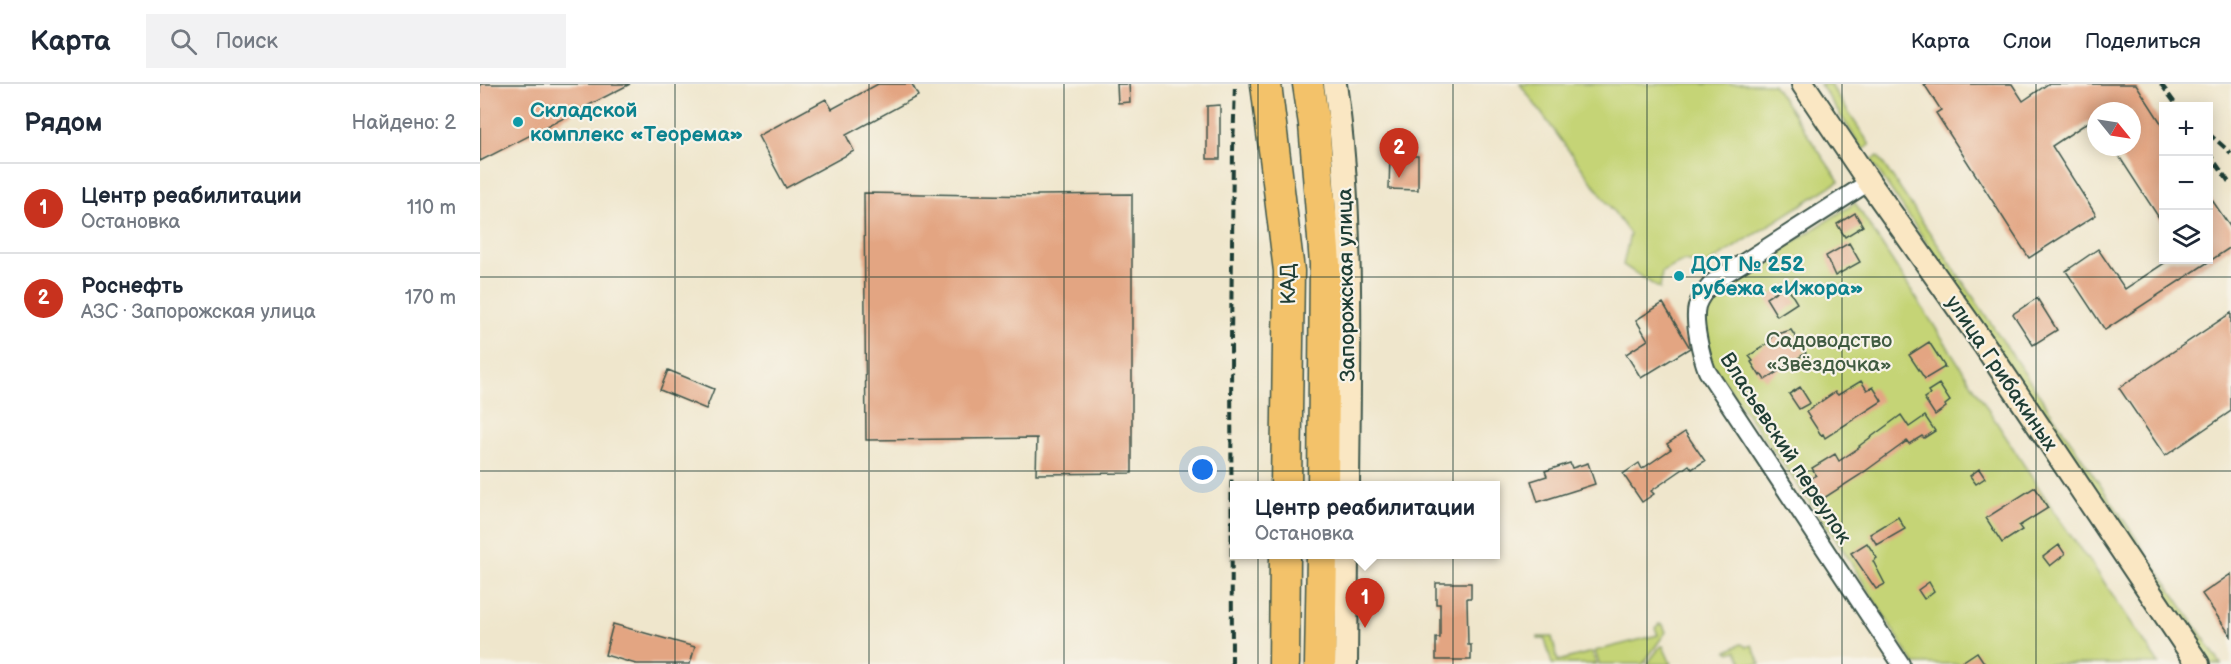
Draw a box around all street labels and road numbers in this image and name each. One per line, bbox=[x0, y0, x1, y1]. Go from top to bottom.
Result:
street label: Запорожская улица bbox=[1332, 187, 1361, 382]
street label: КАД bbox=[1276, 263, 1301, 305]
street label: улица Грибакиных bbox=[1940, 291, 2063, 456]
street label: Власьевский переулок bbox=[1714, 348, 1857, 549]

